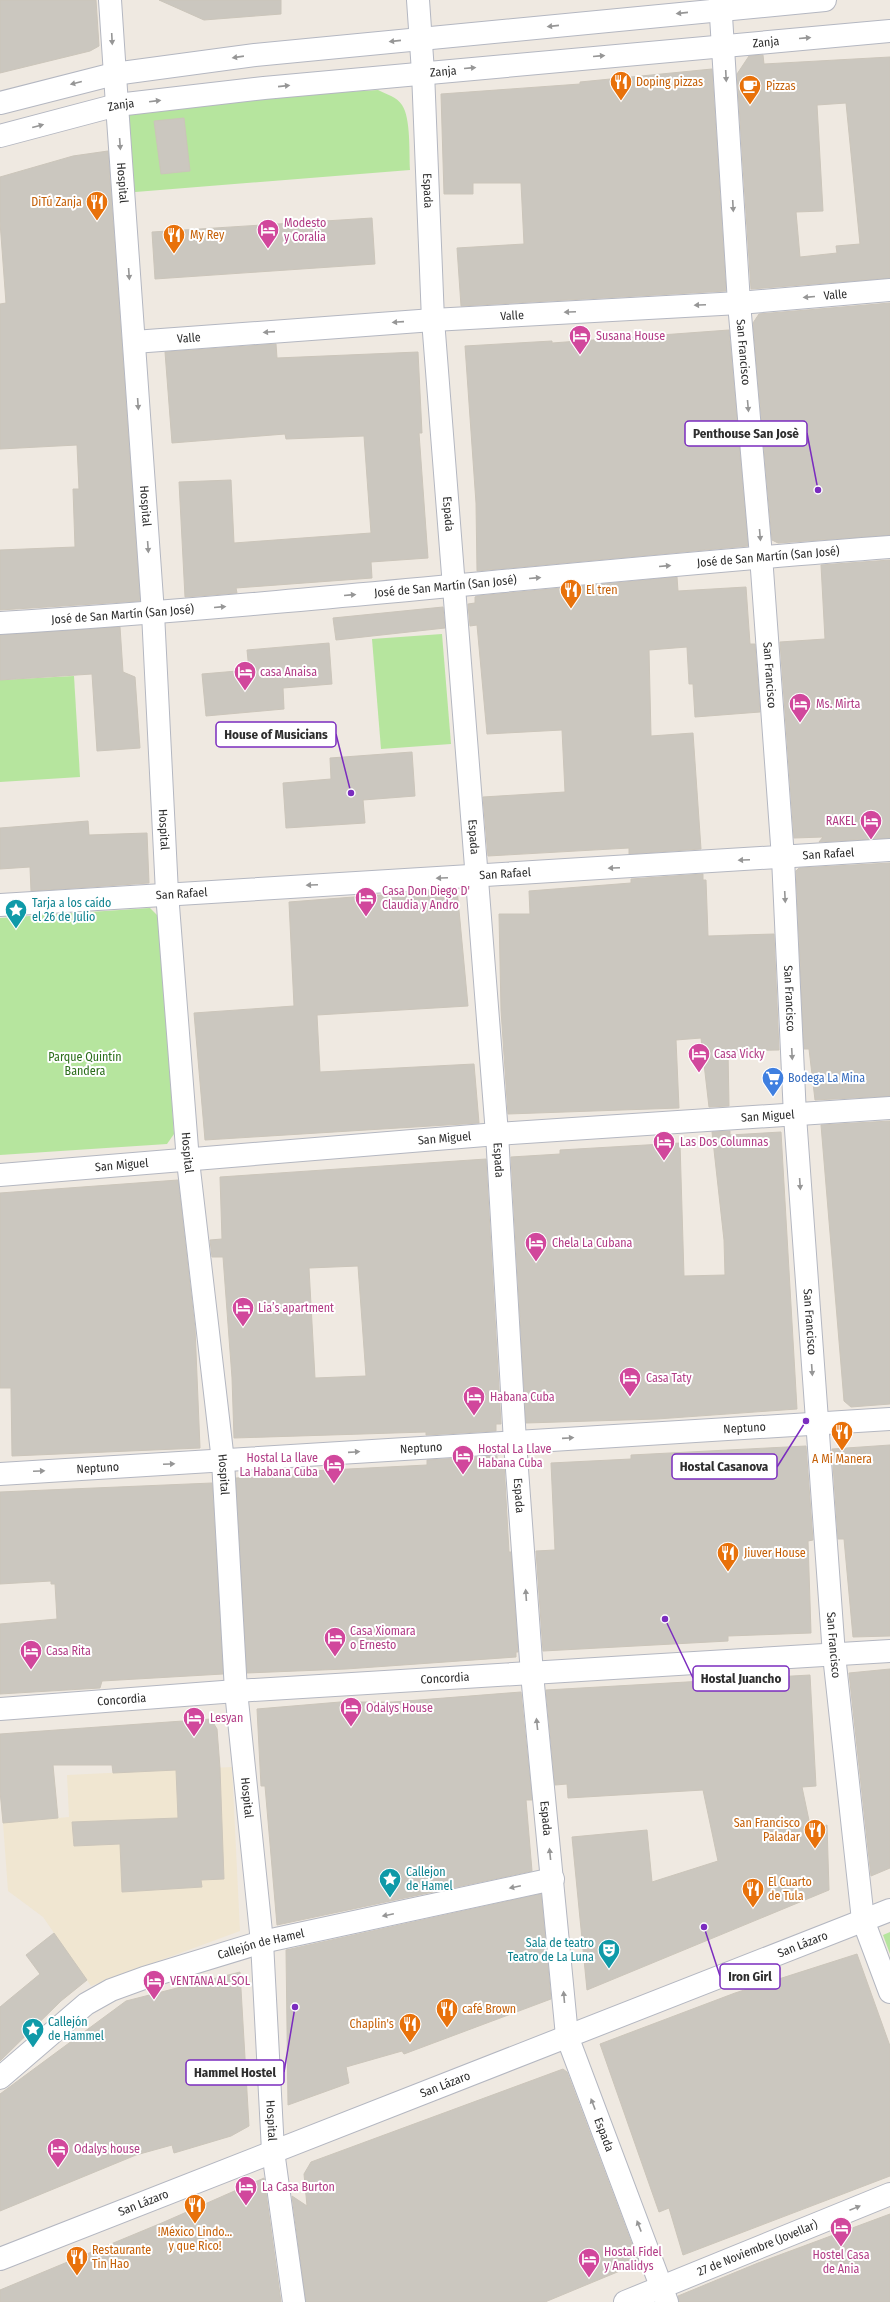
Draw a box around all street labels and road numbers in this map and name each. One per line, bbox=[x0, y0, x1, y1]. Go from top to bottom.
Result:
street label: Zanja bbox=[752, 34, 780, 50]
street label: Zanja bbox=[429, 63, 457, 80]
street label: Zanja bbox=[106, 96, 135, 114]
street label: Hospital bbox=[114, 162, 131, 204]
street label: Espada bbox=[420, 173, 435, 209]
street label: Valle bbox=[823, 287, 848, 303]
street label: Valle bbox=[500, 308, 524, 323]
street label: San Francisco bbox=[733, 319, 753, 386]
street label: Valle bbox=[177, 330, 201, 346]
street label: Hospital bbox=[137, 485, 154, 527]
street label: Espada bbox=[440, 496, 457, 532]
street label: José de San Martín (San José) bbox=[696, 544, 840, 570]
street label: José de San Martín (San José) bbox=[374, 573, 518, 600]
street label: José de San Martín (San José) bbox=[51, 602, 195, 627]
street label: San Francisco bbox=[760, 642, 779, 709]
street label: Hospital bbox=[156, 809, 172, 850]
street label: Espada bbox=[465, 819, 482, 855]
street label: San Rafael bbox=[802, 845, 855, 862]
street label: San Rafael bbox=[479, 865, 531, 882]
street label: San Rafael bbox=[155, 885, 208, 902]
street label: San Francisco bbox=[781, 965, 798, 1032]
street label: San Miguel bbox=[741, 1107, 795, 1125]
street label: San Miguel bbox=[417, 1129, 472, 1148]
street label: Hospital bbox=[179, 1132, 196, 1174]
street label: Espada bbox=[491, 1142, 507, 1178]
street label: San Miguel bbox=[94, 1156, 149, 1174]
street label: San Francisco bbox=[801, 1288, 819, 1355]
street label: Neptuno bbox=[723, 1420, 766, 1436]
street label: Neptuno bbox=[400, 1440, 443, 1456]
street label: Hospital bbox=[215, 1453, 232, 1495]
street label: Neptuno bbox=[76, 1460, 119, 1476]
street label: Espada bbox=[511, 1477, 527, 1514]
street label: San Francisco bbox=[824, 1611, 843, 1679]
street label: Concordia bbox=[420, 1670, 470, 1687]
street label: Concordia bbox=[97, 1691, 147, 1709]
street label: Hospital bbox=[238, 1777, 256, 1819]
street label: Espada bbox=[537, 1800, 555, 1837]
street label: Callejón de Hamel bbox=[216, 1926, 306, 1962]
street label: San Lázaro bbox=[775, 1928, 830, 1960]
street label: San Lázaro bbox=[418, 2068, 472, 2101]
street label: Hospital bbox=[263, 2100, 279, 2141]
street label: Espada bbox=[591, 2116, 617, 2154]
street label: San Lázaro bbox=[116, 2187, 171, 2219]
street label: 27 de Noviembre (Jovellar) bbox=[695, 2217, 820, 2279]

